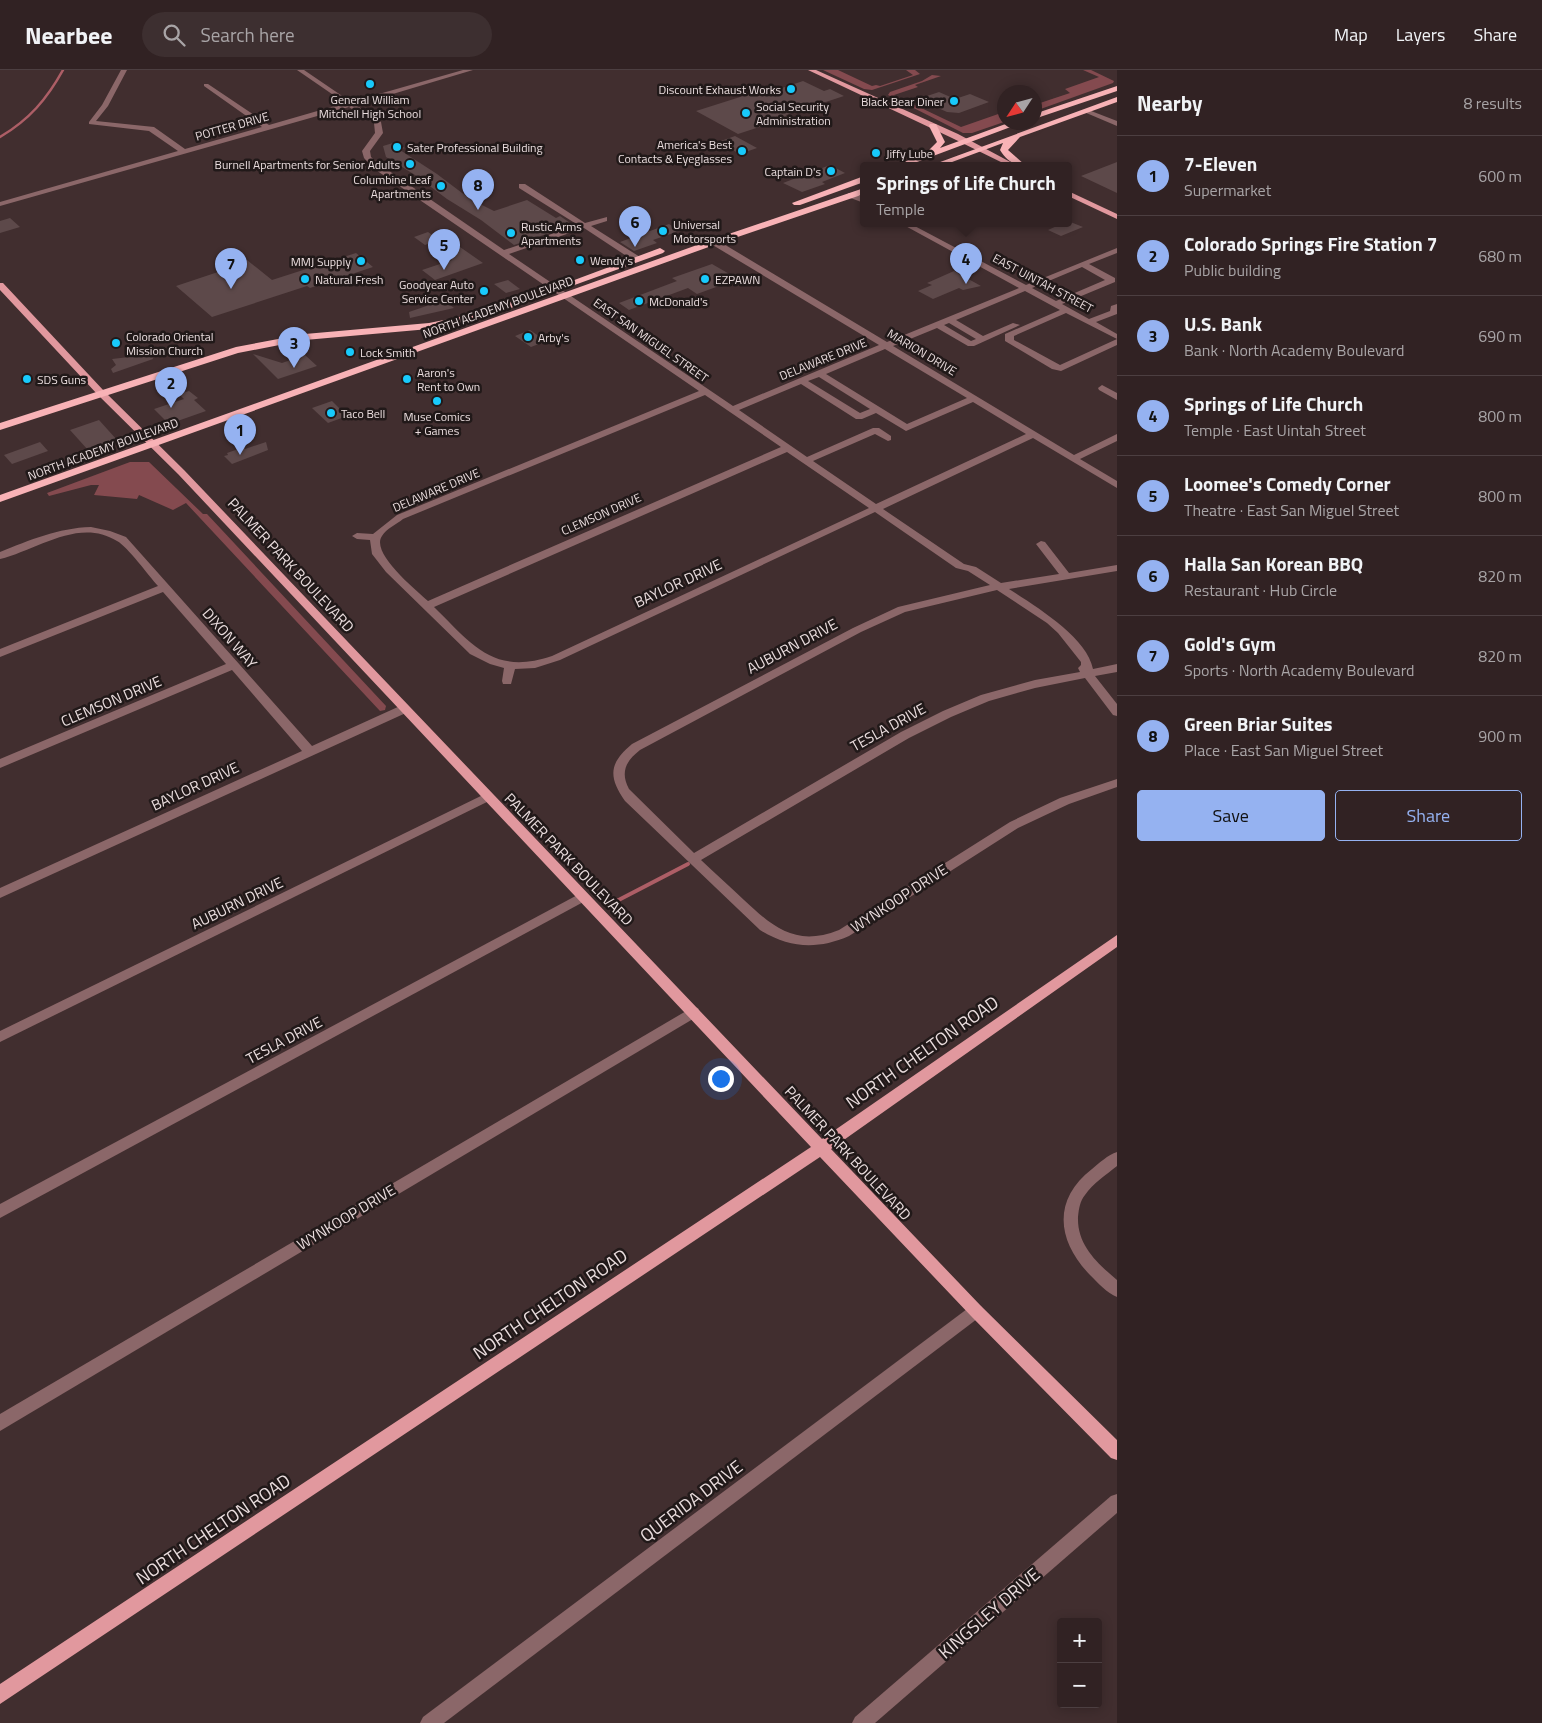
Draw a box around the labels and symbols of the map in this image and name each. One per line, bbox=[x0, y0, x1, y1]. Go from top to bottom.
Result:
marker: General William Mitchell High School bbox=[364, 78, 376, 90]
place label: Discount Exhaust Works bbox=[658, 80, 781, 99]
marker: Discount Exhaust Works bbox=[785, 83, 797, 95]
north arrow bbox=[997, 85, 1042, 130]
place label: General William Mitchell High School bbox=[319, 90, 421, 123]
place label: Black Bear Diner bbox=[861, 92, 944, 111]
marker: Black Bear Diner bbox=[948, 95, 960, 107]
place label: Social Security Administration bbox=[756, 97, 831, 130]
street label: POTTER DRIVE bbox=[193, 106, 271, 146]
marker: Social Security Administration bbox=[740, 107, 752, 119]
place label: America's Best Contacts & Eyeglasses bbox=[618, 135, 733, 168]
place label: Sater Professional Building bbox=[407, 138, 543, 157]
marker: Sater Professional Building bbox=[391, 141, 403, 153]
place label: Jiffy Lube bbox=[886, 144, 933, 163]
marker: America's Best Contacts & Eyeglasses bbox=[736, 145, 748, 157]
marker: Jiffy Lube bbox=[870, 147, 882, 159]
place label: Burnell Apartments for Senior Adults bbox=[214, 155, 400, 174]
marker: Burnell Apartments for Senior Adults bbox=[404, 158, 416, 170]
place label: Captain D's bbox=[764, 162, 821, 181]
marker: Captain D's bbox=[825, 165, 837, 177]
pin: 8 bbox=[462, 169, 494, 210]
place label: Columbine Leaf Apartments bbox=[353, 170, 431, 203]
marker: Columbine Leaf Apartments bbox=[435, 180, 447, 192]
pin: 6 bbox=[619, 206, 651, 247]
place label: Universal Motorsports bbox=[673, 215, 737, 248]
place label: Rustic Arms Apartments bbox=[521, 217, 582, 250]
marker: Universal Motorsports bbox=[657, 225, 669, 237]
marker: Rustic Arms Apartments bbox=[505, 227, 517, 239]
pin: 5 bbox=[428, 229, 460, 270]
pin: 4 bbox=[950, 243, 982, 284]
pin: 7 bbox=[215, 248, 247, 289]
street label: EAST UINTAH STREET bbox=[989, 248, 1097, 318]
place label: Wendy's bbox=[590, 251, 633, 270]
place label: MMJ Supply bbox=[291, 252, 351, 271]
marker: Wendy's bbox=[574, 254, 586, 266]
marker: MMJ Supply bbox=[355, 255, 367, 267]
place label: Natural Fresh bbox=[315, 270, 383, 289]
place label: EZPAWN bbox=[715, 270, 760, 289]
street label: NORTH ACADEMY BOULEVARD bbox=[420, 271, 576, 343]
marker: Natural Fresh bbox=[299, 273, 311, 285]
marker: EZPAWN bbox=[699, 273, 711, 285]
place label: Goodyear Auto Service Center bbox=[399, 275, 474, 308]
marker: Goodyear Auto Service Center bbox=[478, 285, 490, 297]
place label: McDonald's bbox=[649, 292, 708, 311]
street label: EAST SAN MIGUEL STREET bbox=[590, 293, 713, 387]
marker: McDonald's bbox=[633, 295, 645, 307]
street label: MARION DRIVE bbox=[884, 324, 961, 380]
place label: Colorado Oriental Mission Church bbox=[126, 327, 214, 360]
pin: 3 bbox=[278, 327, 310, 368]
place label: Arby's bbox=[538, 328, 570, 347]
marker: Arby's bbox=[522, 331, 534, 343]
street label: DELAWARE DRIVE bbox=[776, 333, 870, 385]
marker: Colorado Oriental Mission Church bbox=[110, 337, 122, 349]
place label: Lock Smith bbox=[360, 343, 415, 362]
marker: Lock Smith bbox=[344, 346, 356, 358]
place label: Aaron's Rent to Own bbox=[417, 363, 480, 396]
pin: 2 bbox=[155, 367, 187, 408]
place label: SDS Guns bbox=[37, 370, 87, 389]
marker: SDS Guns bbox=[21, 373, 33, 385]
marker: Aaron's Rent to Own bbox=[401, 373, 413, 385]
marker: Muse Comics + Games bbox=[431, 395, 443, 407]
place label: Taco Bell bbox=[341, 404, 385, 423]
marker: Taco Bell bbox=[325, 407, 337, 419]
place label: Muse Comics + Games bbox=[404, 407, 471, 440]
street label: NORTH ACADEMY BOULEVARD bbox=[25, 413, 181, 485]
pin: 1 bbox=[224, 414, 256, 455]
street label: DELAWARE DRIVE bbox=[390, 463, 483, 517]
street label: CLEMSON DRIVE bbox=[558, 488, 644, 540]
street label: PALMER PARK BOULEVARD bbox=[222, 492, 360, 638]
street label: BAYLOR DRIVE bbox=[630, 553, 726, 613]
street label: DIXON WAY bbox=[197, 603, 263, 673]
street label: AUBURN DRIVE bbox=[743, 612, 841, 680]
street label: CLEMSON DRIVE bbox=[57, 669, 165, 733]
street label: TESLA DRIVE bbox=[846, 697, 930, 757]
street label: BAYLOR DRIVE bbox=[147, 756, 243, 816]
street label: PALMER PARK BOULEVARD bbox=[499, 787, 639, 931]
street label: WYNKOOP DRIVE bbox=[846, 858, 952, 938]
street label: AUBURN DRIVE bbox=[187, 871, 287, 935]
street label: NORTH CHELTON ROAD bbox=[840, 989, 1004, 1115]
street label: TESLA DRIVE bbox=[242, 1010, 326, 1070]
your location bbox=[708, 1066, 734, 1092]
street label: PALMER PARK BOULEVARD bbox=[779, 1080, 917, 1226]
street label: WYNKOOP DRIVE bbox=[292, 1178, 400, 1256]
street label: NORTH CHELTON ROAD bbox=[467, 1242, 633, 1366]
street label: QUERIDA DRIVE bbox=[634, 1453, 748, 1549]
street label: NORTH CHELTON ROAD bbox=[130, 1467, 296, 1591]
street label: KINGSLEY DRIVE bbox=[932, 1561, 1046, 1665]

